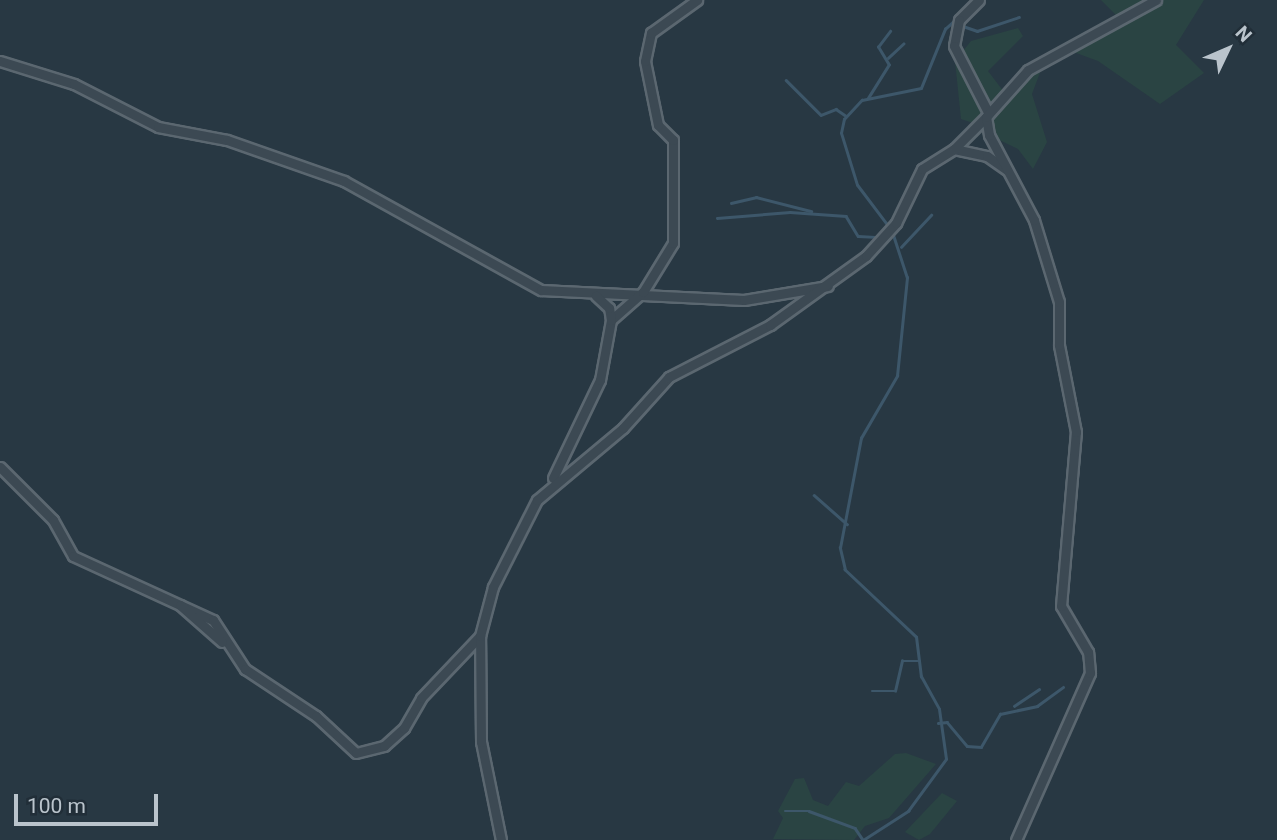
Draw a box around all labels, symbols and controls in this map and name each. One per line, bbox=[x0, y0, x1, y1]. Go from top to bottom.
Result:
north arrow bbox=[1193, 14, 1263, 84]
text: N bbox=[1231, 21, 1256, 47]
scale bar bbox=[18, 780, 161, 824]
text: 100 m bbox=[27, 794, 86, 818]

